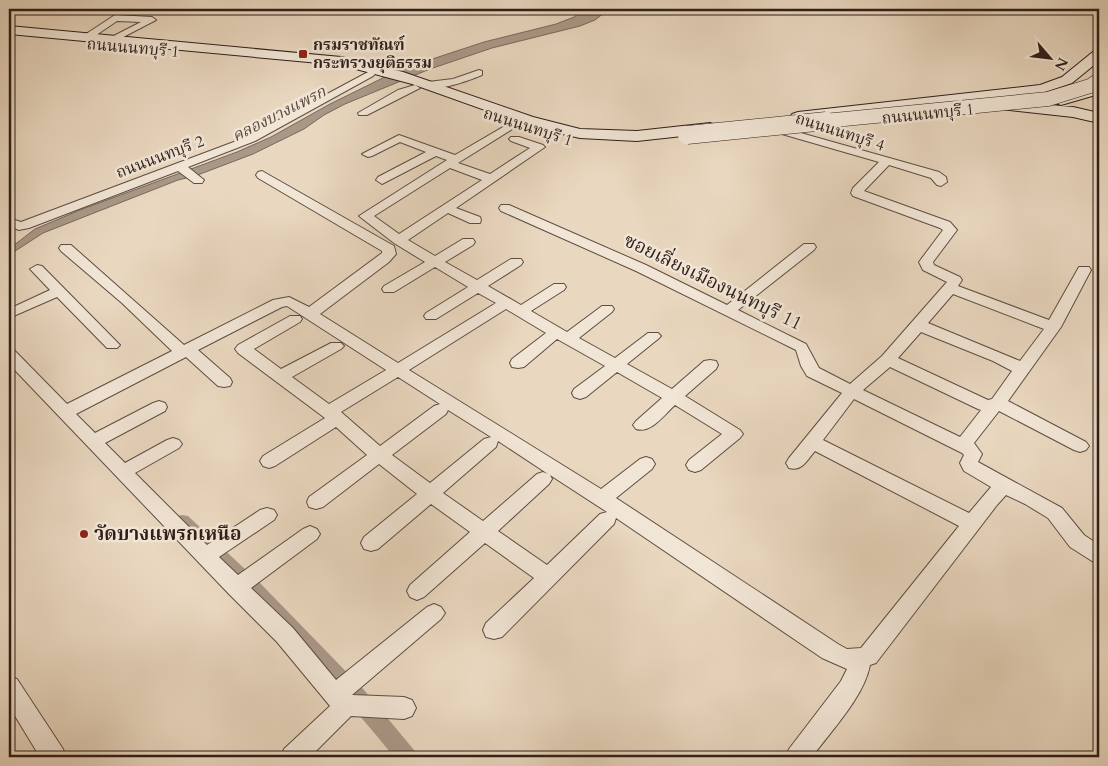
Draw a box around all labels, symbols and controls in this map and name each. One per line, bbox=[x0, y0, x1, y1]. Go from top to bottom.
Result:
north arrow bbox=[1026, 32, 1076, 82]
street label: ถนนนนทบุรี 1 bbox=[86, 33, 180, 63]
place label: กรมราชทัณฑ์ กระทรวงยุติธรรม bbox=[313, 34, 432, 74]
marker: กรมราชทัณฑ์ กระทรวงยุติธรรม bbox=[297, 48, 309, 60]
text: N bbox=[1050, 54, 1072, 74]
water label: คลองบางแพรก bbox=[228, 80, 331, 147]
street label: ถนนนนทบุรี 1 bbox=[881, 98, 975, 130]
street label: ถนนนนทบุรี 1 bbox=[480, 102, 576, 152]
street label: ถนนนนทบุรี 4 bbox=[792, 107, 888, 157]
street label: ถนนนนทบุรี 2 bbox=[113, 130, 207, 184]
street label: ซอยเลี่ยงเมืองนนทบุรี 11 bbox=[619, 226, 807, 337]
place label: วัดบางแพรกเหนือ bbox=[94, 521, 242, 547]
marker: วัดบางแพรกเหนือ bbox=[78, 528, 90, 540]

